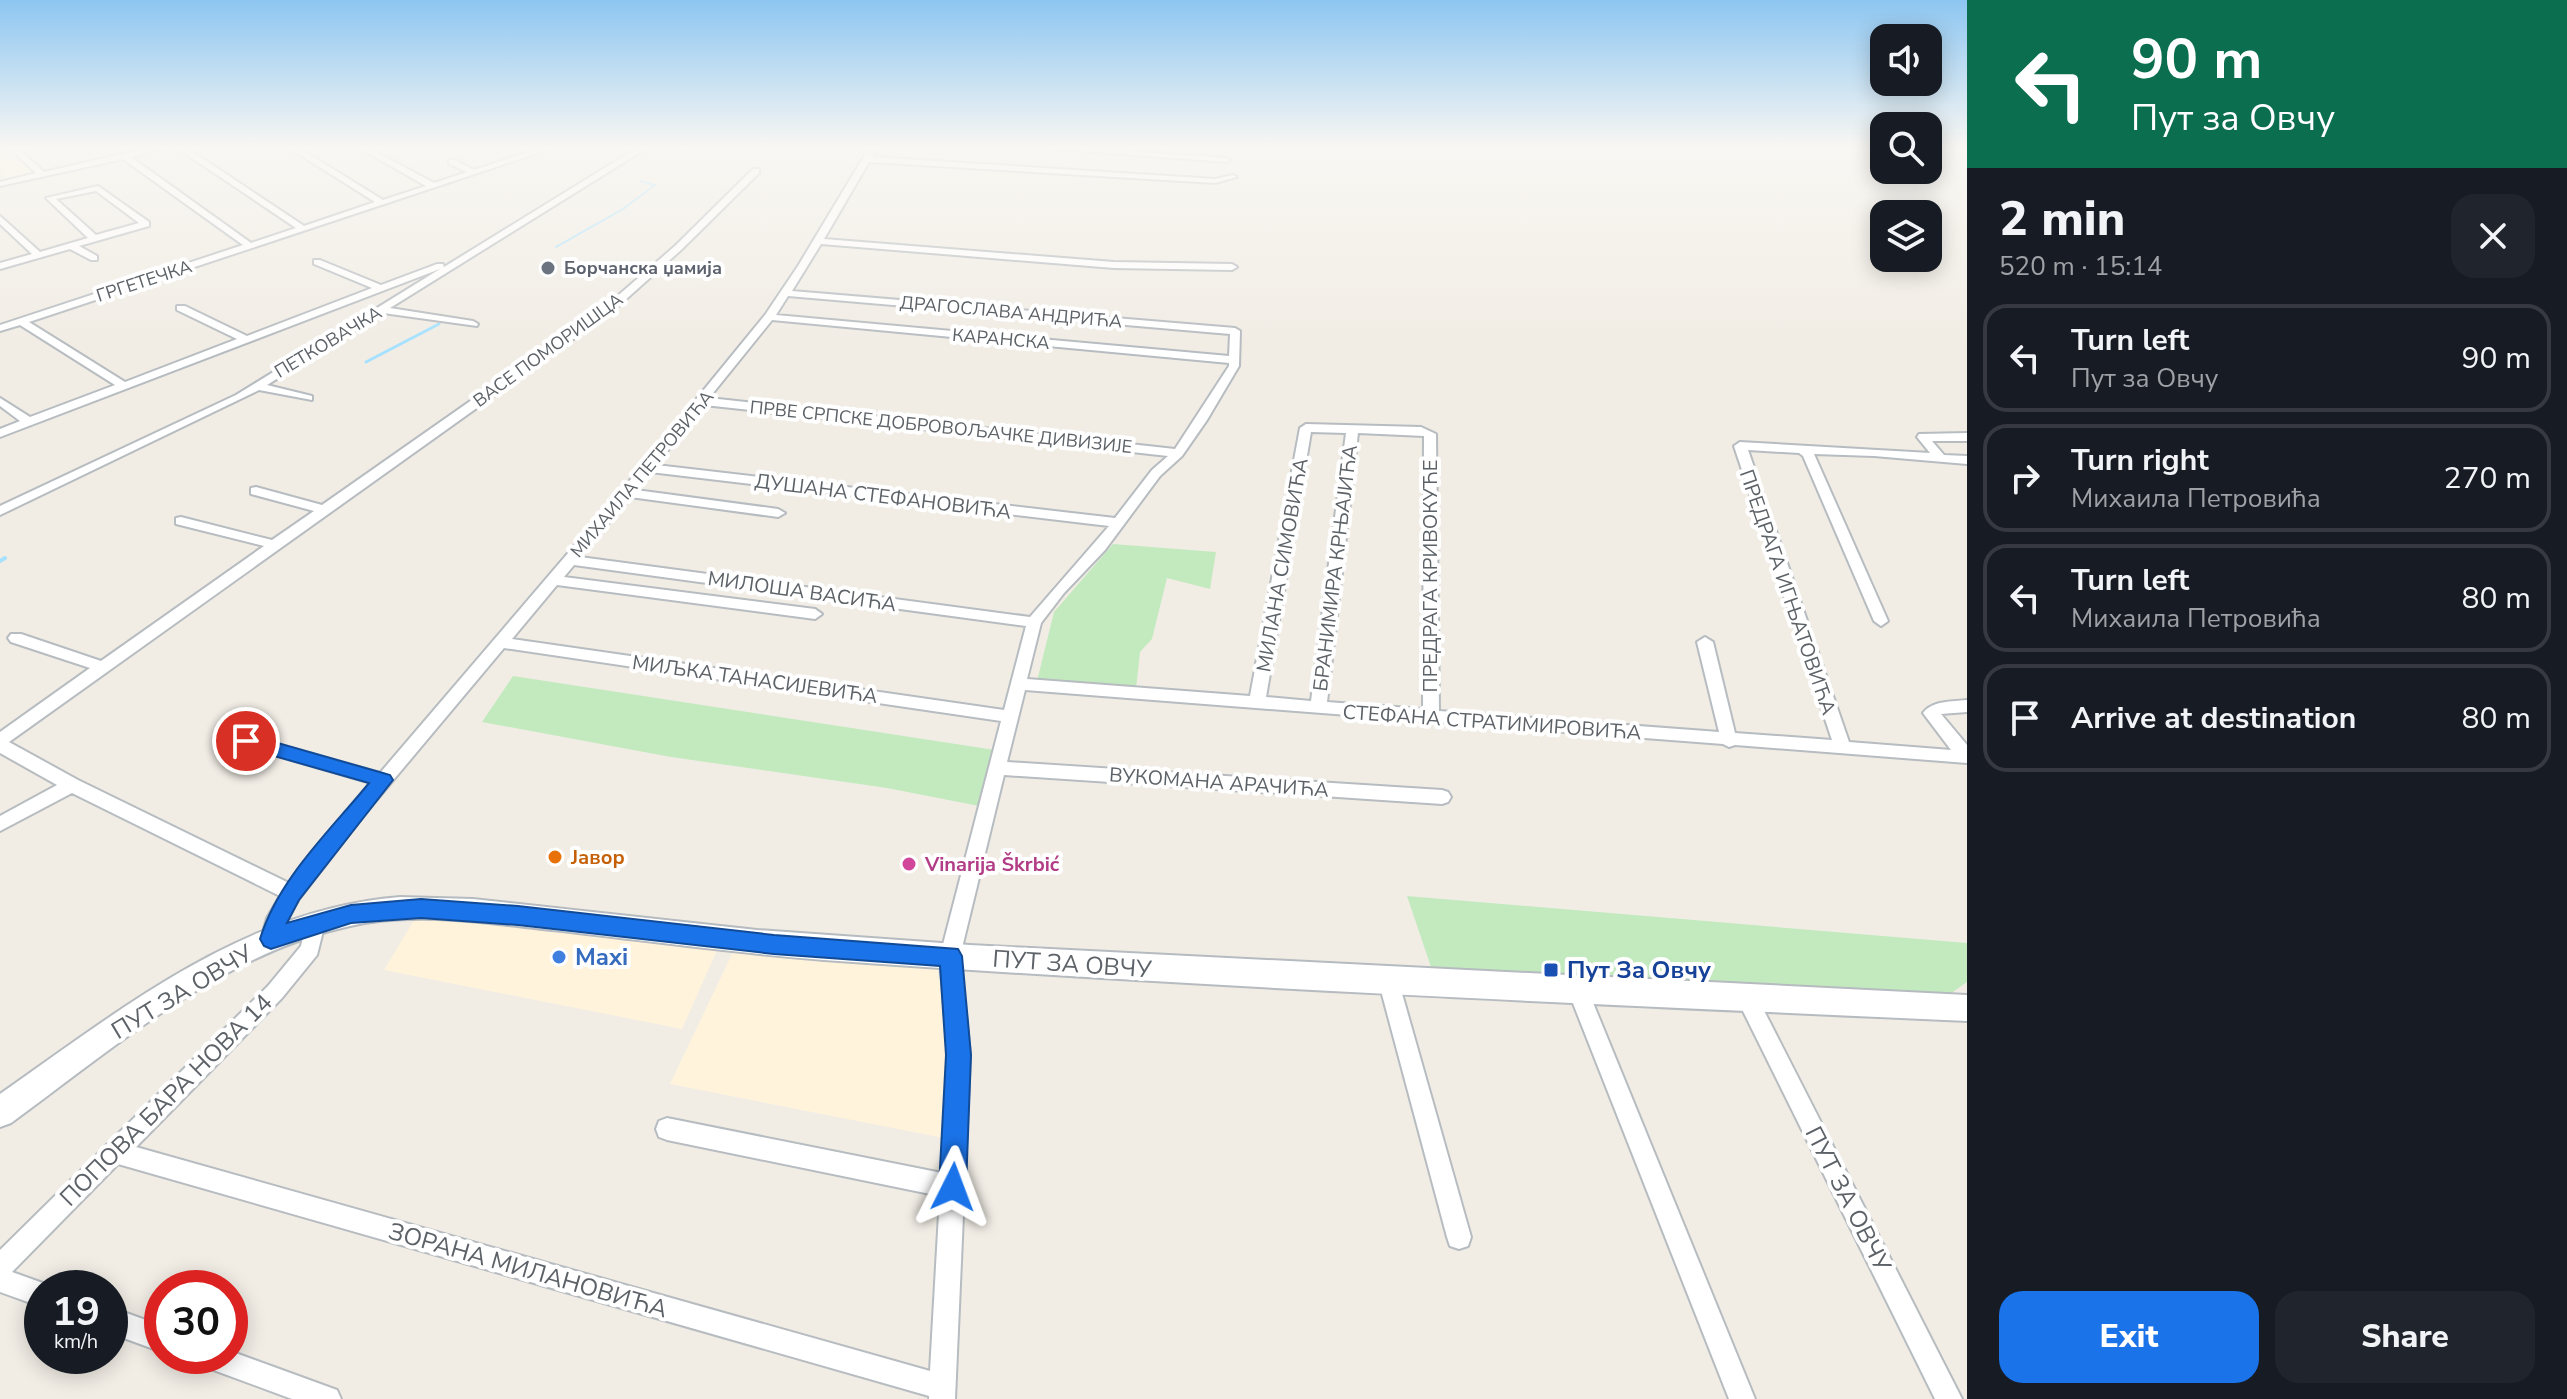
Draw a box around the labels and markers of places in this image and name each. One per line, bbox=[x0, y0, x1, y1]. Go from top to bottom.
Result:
place label: Борчанска џамија bbox=[564, 256, 722, 280]
marker: Борчанска џамија bbox=[539, 259, 557, 277]
pin bbox=[212, 707, 280, 775]
place label: Јавор bbox=[570, 844, 625, 871]
marker: Јавор bbox=[546, 848, 564, 866]
place label: Vinarija Škrbić bbox=[924, 851, 1060, 878]
marker: Vinarija Škrbić bbox=[900, 855, 918, 873]
place label: Maxi bbox=[575, 941, 628, 973]
marker: Maxi bbox=[550, 948, 568, 966]
place label: Пут За Овчу bbox=[1567, 954, 1711, 986]
marker: Пут За Овчу bbox=[1542, 961, 1560, 979]

